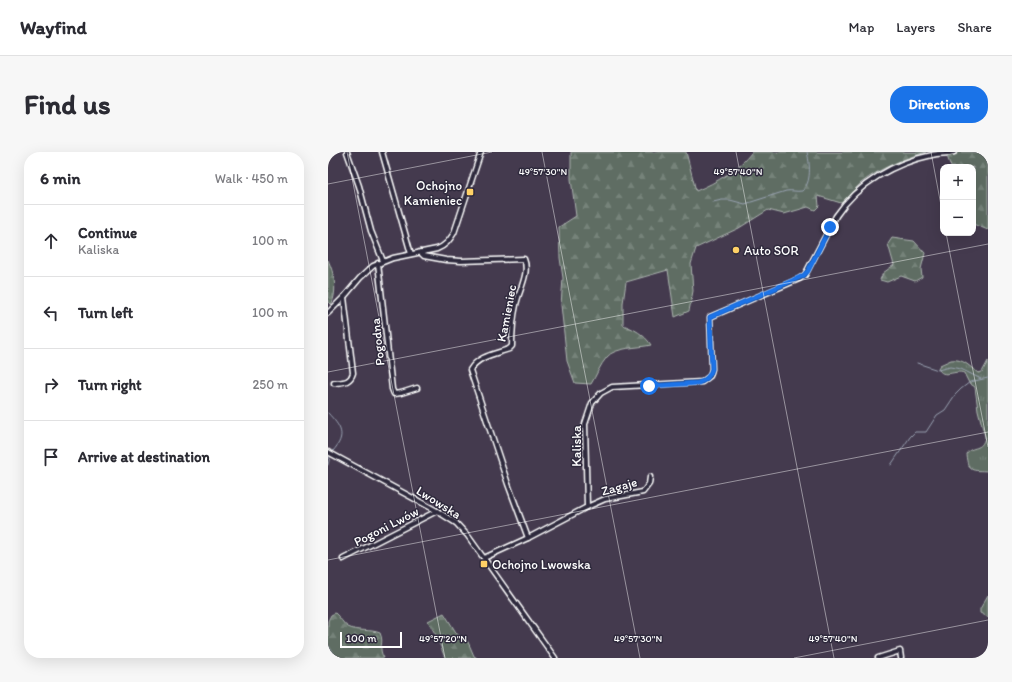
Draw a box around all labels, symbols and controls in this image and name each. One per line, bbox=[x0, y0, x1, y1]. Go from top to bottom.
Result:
text: Wayfind bbox=[20, 16, 87, 39]
text: Map bbox=[849, 19, 874, 36]
text: Layers bbox=[896, 19, 935, 36]
text: Share bbox=[957, 19, 992, 36]
button: Directions bbox=[890, 86, 988, 123]
text: Find us bbox=[24, 87, 111, 121]
map controls bbox=[940, 164, 976, 236]
button: + bbox=[940, 164, 976, 200]
text: 49°57'30"N bbox=[519, 165, 567, 178]
text: 49°57'40"N bbox=[714, 165, 763, 178]
text: 6 min bbox=[40, 168, 81, 188]
text: Walk · 450 m bbox=[215, 171, 288, 186]
place label: Ochojno Kamieniec bbox=[404, 178, 462, 208]
marker: Ochojno Kamieniec bbox=[465, 187, 475, 197]
button: − bbox=[940, 200, 976, 236]
route end bbox=[821, 218, 839, 236]
text: Continue bbox=[78, 224, 137, 242]
icon: ahead bbox=[40, 230, 62, 252]
text: 100 m bbox=[252, 233, 288, 248]
text: Kaliska bbox=[78, 242, 119, 257]
place label: Auto SOR bbox=[744, 243, 799, 258]
marker: Auto SOR bbox=[731, 245, 741, 255]
street label: Kamieniec bbox=[494, 283, 519, 343]
icon: left bbox=[40, 302, 62, 324]
text: Turn left bbox=[78, 304, 133, 322]
text: 100 m bbox=[252, 305, 288, 320]
street label: Pogodna bbox=[368, 317, 387, 367]
icon: right bbox=[40, 374, 62, 396]
text: Turn right bbox=[78, 376, 142, 394]
text: 250 m bbox=[252, 377, 288, 392]
route start bbox=[640, 377, 658, 395]
street label: Kaliska bbox=[569, 425, 584, 467]
icon: arrive bbox=[40, 446, 62, 468]
text: Arrive at destination bbox=[78, 448, 210, 466]
street label: Zagaje bbox=[599, 474, 639, 499]
street label: Lwowska bbox=[414, 483, 464, 522]
street label: Pogoni Lwów bbox=[351, 504, 421, 549]
place label: Ochojno Lwowska bbox=[492, 557, 591, 572]
marker: Ochojno Lwowska bbox=[479, 559, 489, 569]
scale bar bbox=[340, 630, 402, 649]
text: 100 m bbox=[346, 632, 376, 645]
text: 49°57'20"N bbox=[419, 632, 467, 645]
text: 49°57'30"N bbox=[614, 632, 662, 645]
text: 49°57'40"N bbox=[809, 632, 858, 645]

